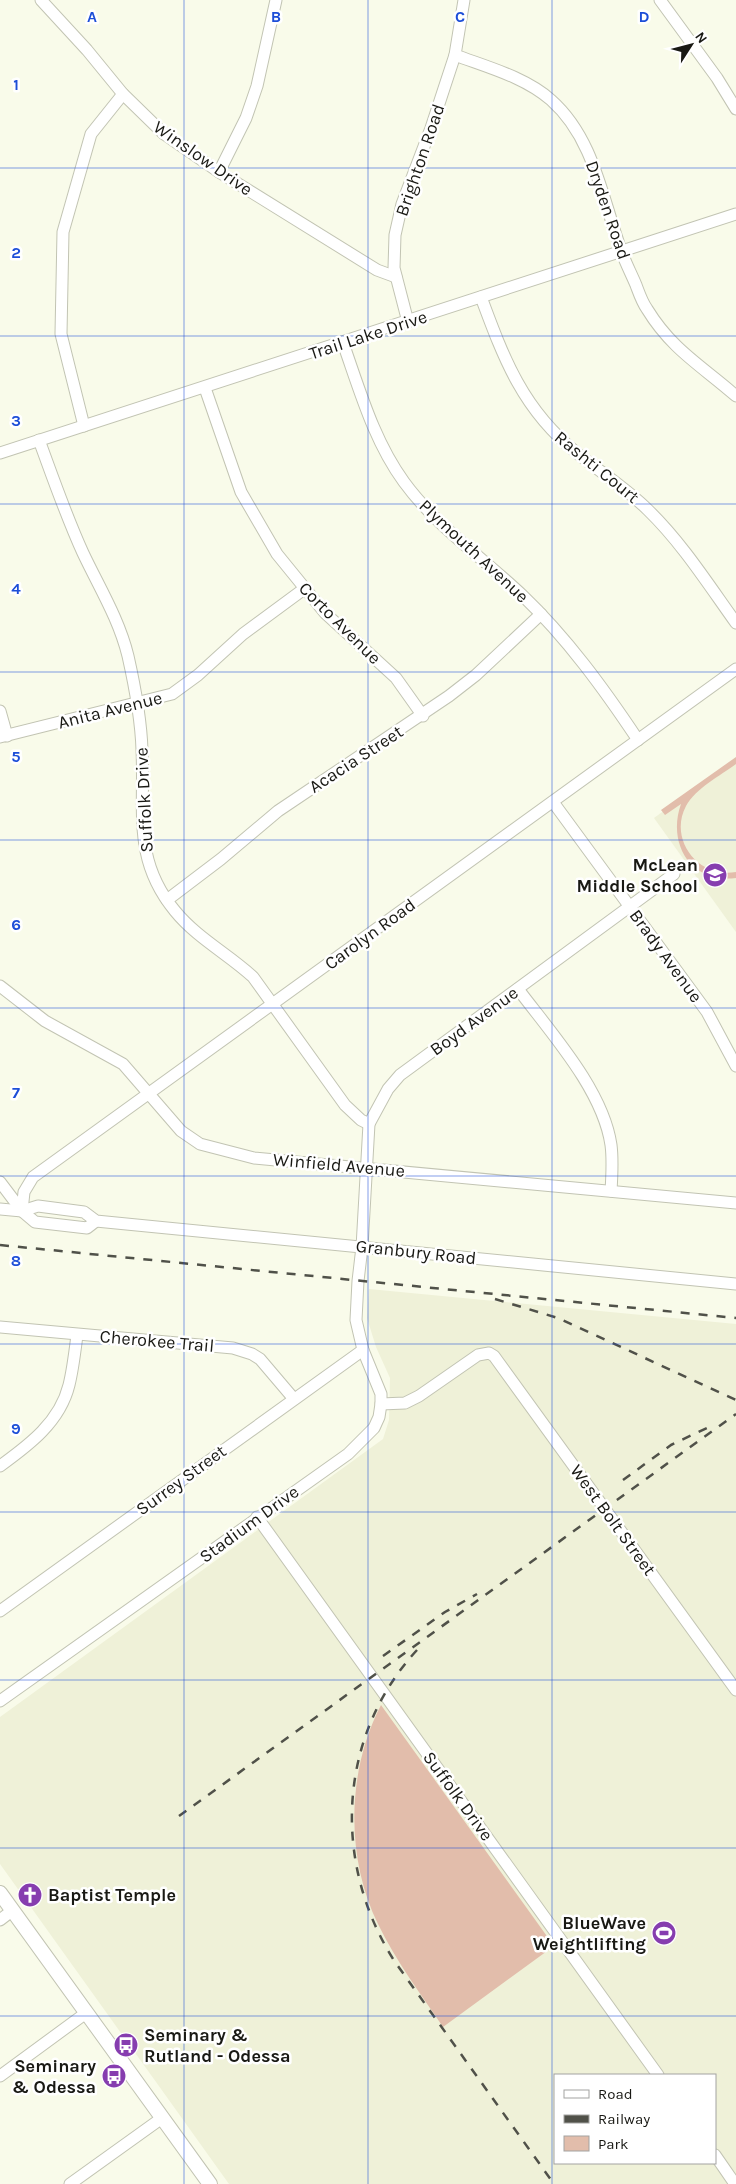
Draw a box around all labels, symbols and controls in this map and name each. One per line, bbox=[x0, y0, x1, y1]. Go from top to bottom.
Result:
text: A bbox=[87, 7, 97, 26]
text: B bbox=[271, 7, 281, 26]
text: C bbox=[455, 7, 465, 26]
text: D bbox=[639, 7, 650, 26]
north arrow bbox=[666, 20, 716, 70]
text: N bbox=[691, 29, 711, 47]
text: 1 bbox=[13, 75, 19, 94]
street label: Brighton Road bbox=[391, 101, 449, 219]
street label: Winslow Drive bbox=[149, 116, 257, 200]
street label: Dryden Road bbox=[581, 158, 635, 262]
text: 2 bbox=[11, 243, 21, 262]
street label: Trail Lake Drive bbox=[306, 306, 430, 364]
text: 3 bbox=[11, 411, 21, 430]
street label: Rashti Court bbox=[550, 426, 644, 508]
street label: Plymouth Avenue bbox=[415, 494, 533, 608]
street label: Corto Avenue bbox=[294, 577, 386, 669]
text: 4 bbox=[11, 579, 21, 598]
street label: Anita Avenue bbox=[56, 686, 164, 734]
street label: Acacia Street bbox=[305, 720, 407, 798]
text: 5 bbox=[11, 747, 21, 766]
street label: Suffolk Drive bbox=[130, 747, 158, 853]
place label: McLean Middle School bbox=[577, 854, 698, 897]
school or university icon: McLean Middle School bbox=[702, 862, 728, 888]
street label: Carolyn Road bbox=[320, 894, 420, 974]
street label: Brady Avenue bbox=[625, 905, 707, 1007]
text: 6 bbox=[11, 915, 21, 934]
street label: Boyd Avenue bbox=[426, 982, 522, 1060]
text: 7 bbox=[12, 1083, 20, 1102]
street label: Winfield Avenue bbox=[272, 1148, 406, 1182]
street label: Granbury Road bbox=[355, 1235, 477, 1269]
text: 8 bbox=[11, 1251, 21, 1270]
street label: Cherokee Trail bbox=[99, 1325, 215, 1357]
text: 9 bbox=[11, 1419, 21, 1438]
street label: Surrey Street bbox=[132, 1440, 231, 1520]
street label: West Bolt Street bbox=[565, 1460, 661, 1580]
street label: Stadium Drive bbox=[195, 1481, 303, 1567]
street label: Suffolk Drive bbox=[418, 1747, 498, 1845]
church icon: Baptist Temple bbox=[17, 1882, 43, 1908]
place label: Baptist Temple bbox=[48, 1884, 176, 1906]
place label: BlueWave Weightlifting bbox=[533, 1912, 647, 1955]
sports icon: BlueWave Weightlifting bbox=[651, 1920, 677, 1946]
place label: Seminary & Rutland - Odessa bbox=[144, 2024, 290, 2067]
bus stop icon: Seminary & Rutland - Odessa bbox=[113, 2032, 139, 2058]
place label: Seminary & Odessa bbox=[12, 2055, 96, 2098]
bus stop icon: Seminary & Odessa bbox=[101, 2063, 127, 2089]
legend bbox=[554, 2074, 716, 2164]
text: Road bbox=[598, 2085, 633, 2103]
text: Railway bbox=[598, 2110, 650, 2128]
text: Park bbox=[598, 2135, 628, 2153]

